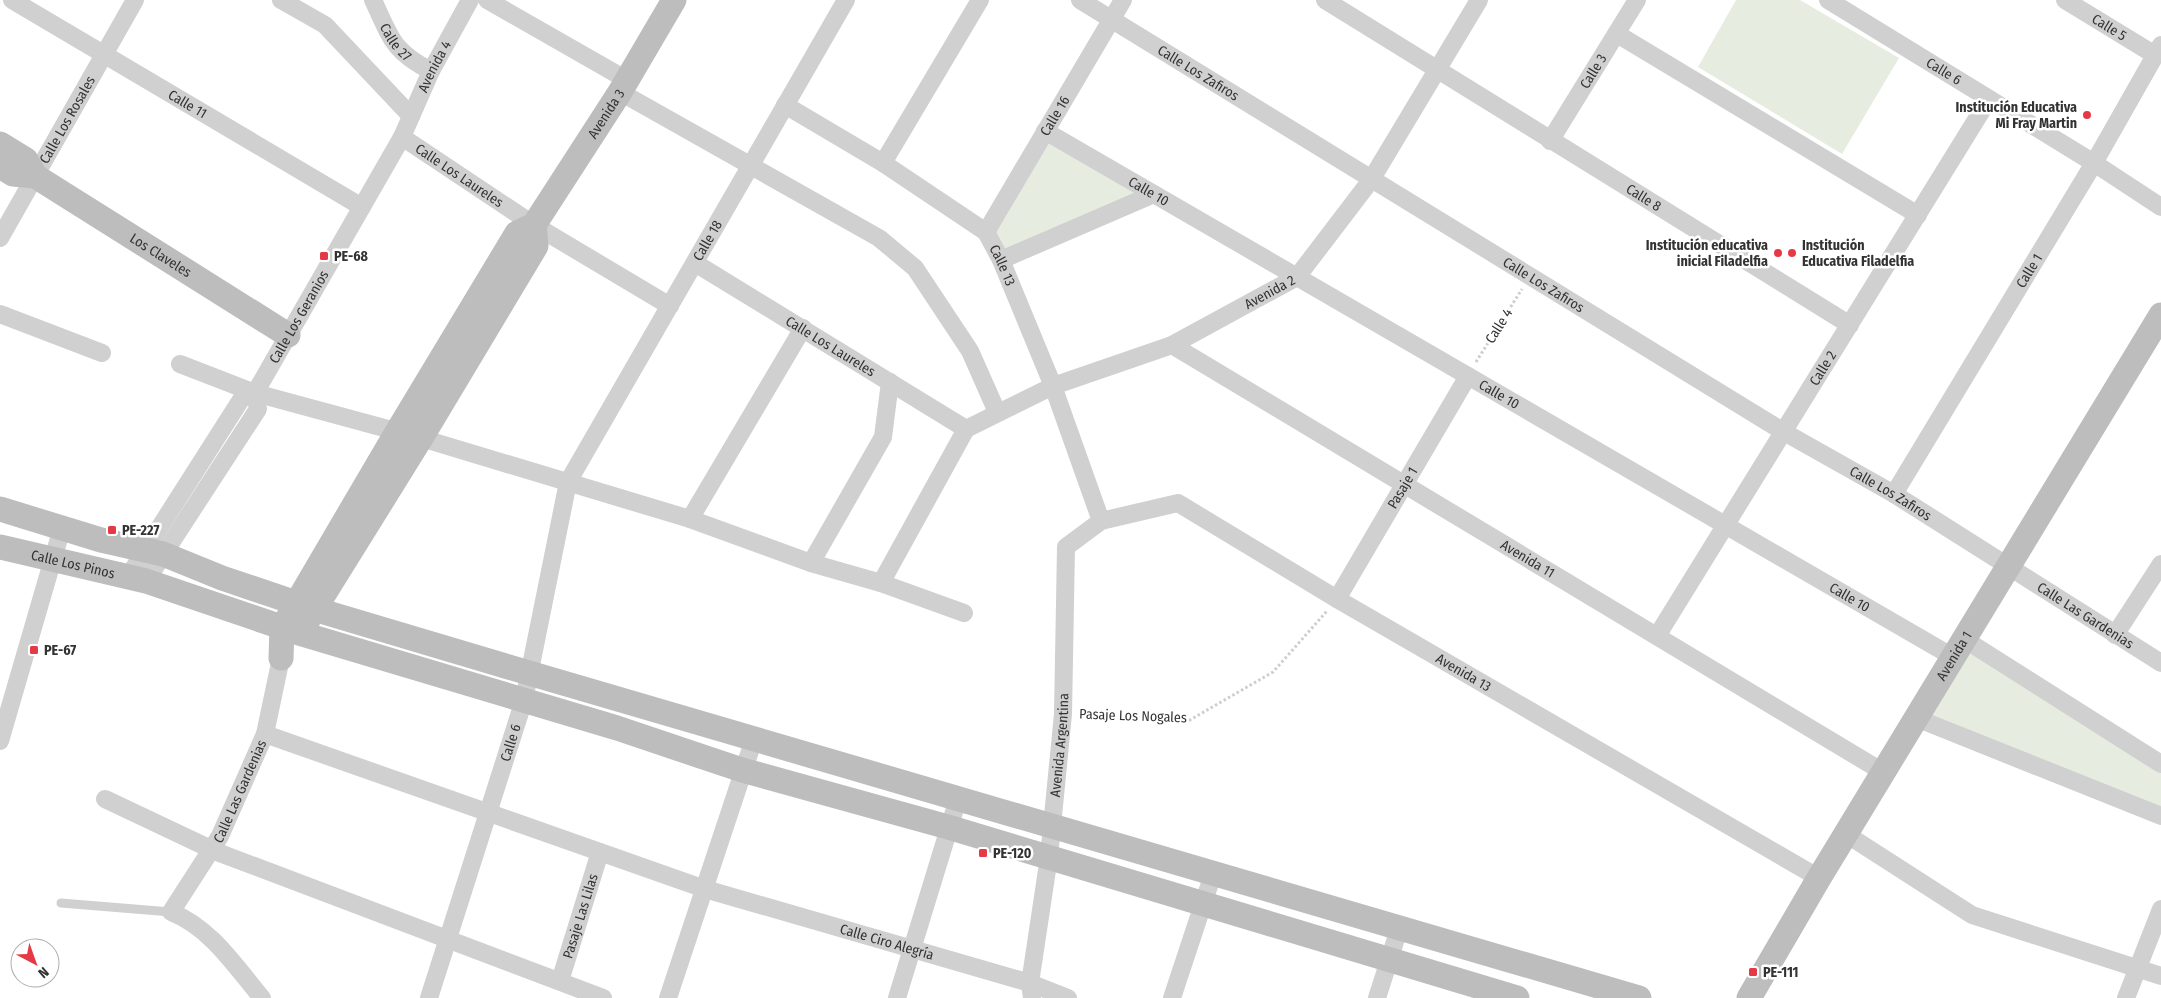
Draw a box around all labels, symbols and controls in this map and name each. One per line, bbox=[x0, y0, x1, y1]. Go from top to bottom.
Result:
street label: Calle 5 bbox=[2089, 10, 2130, 44]
street label: Calle 27 bbox=[376, 20, 415, 65]
street label: Avenida 4 bbox=[414, 37, 455, 95]
street label: Calle Los Zafiros bbox=[1155, 41, 1242, 104]
street label: Calle 3 bbox=[1576, 51, 1610, 92]
street label: Calle 6 bbox=[1923, 54, 1965, 88]
street label: Calle Los Rosales bbox=[36, 73, 99, 166]
street label: Calle 11 bbox=[165, 86, 210, 122]
street label: Avenida 3 bbox=[584, 86, 628, 142]
street label: Calle 16 bbox=[1036, 93, 1073, 139]
place label: Institución Educativa Mi Fray Martin bbox=[1956, 99, 2077, 132]
marker: Institución Educativa Mi Fray Martin bbox=[2081, 109, 2093, 121]
street label: Calle Los Laureles bbox=[412, 140, 507, 211]
street label: Calle 10 bbox=[1126, 173, 1172, 210]
street label: Calle 8 bbox=[1623, 180, 1665, 215]
street label: Calle 18 bbox=[689, 217, 726, 264]
street label: Los Claveles bbox=[127, 229, 195, 281]
place label: Institución educativa inicial Filadelfia bbox=[1646, 237, 1768, 270]
place label: Institución Educativa Filadelfia bbox=[1802, 237, 1914, 270]
street label: Calle 13 bbox=[986, 242, 1019, 288]
marker: Institución educativa inicial Filadelfia bbox=[1772, 247, 1784, 259]
marker: Institución Educativa Filadelfia bbox=[1786, 247, 1798, 259]
place label: PE-68 bbox=[334, 248, 369, 265]
marker: PE-68 bbox=[318, 250, 330, 262]
street label: Calle 1 bbox=[2012, 250, 2046, 291]
street label: Calle Los Zafiros bbox=[1500, 253, 1587, 316]
street label: Calle Los Geranios bbox=[265, 267, 332, 366]
street label: Avenida 2 bbox=[1241, 271, 1298, 313]
street label: Calle 4 bbox=[1482, 305, 1516, 347]
street label: Calle Los Laureles bbox=[783, 312, 879, 380]
street label: Calle 2 bbox=[1806, 348, 1840, 388]
street label: Calle 10 bbox=[1476, 376, 1523, 413]
street label: Calle Los Zafiros bbox=[1847, 462, 1935, 524]
street label: Pasaje 1 bbox=[1384, 464, 1421, 512]
place label: PE-227 bbox=[122, 522, 159, 539]
marker: PE-227 bbox=[106, 524, 118, 536]
street label: Avenida 11 bbox=[1498, 536, 1558, 581]
street label: Calle Los Pinos bbox=[30, 546, 117, 582]
street label: Calle Las Gardenias bbox=[2034, 578, 2137, 652]
street label: Calle 10 bbox=[1826, 579, 1873, 616]
street label: Avenida 1 bbox=[1933, 628, 1975, 683]
place label: PE-67 bbox=[44, 642, 76, 659]
marker: PE-67 bbox=[28, 644, 40, 656]
street label: Avenida 13 bbox=[1433, 650, 1494, 695]
street label: Avenida Argentina bbox=[1046, 693, 1072, 798]
street label: Pasaje Los Nogales bbox=[1079, 706, 1187, 726]
street label: Calle 6 bbox=[496, 722, 524, 763]
street label: Calle Las Gardenias bbox=[209, 737, 270, 846]
place label: PE-120 bbox=[993, 845, 1032, 862]
marker: PE-120 bbox=[977, 847, 989, 859]
street label: Pasaje Las Lilas bbox=[559, 871, 601, 961]
street label: Calle Ciro Alegría bbox=[838, 920, 936, 963]
north arrow bbox=[10, 938, 60, 988]
text: N bbox=[34, 963, 52, 982]
place label: PE-111 bbox=[1763, 964, 1799, 981]
marker: PE-111 bbox=[1747, 966, 1759, 978]

